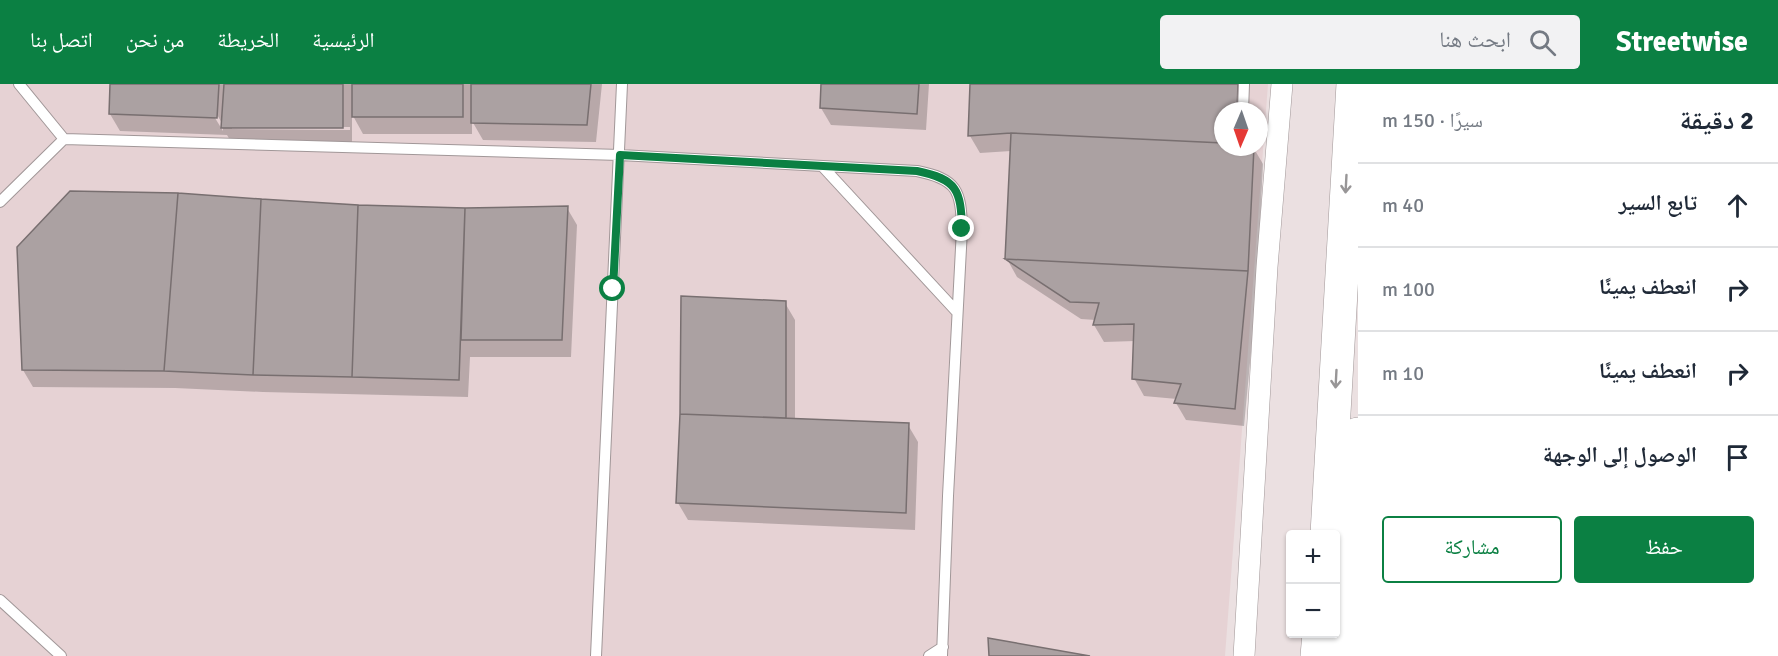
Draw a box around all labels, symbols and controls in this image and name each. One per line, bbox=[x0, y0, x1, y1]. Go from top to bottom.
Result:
search box bbox=[1160, 15, 1580, 69]
text: Streetwise bbox=[1616, 25, 1748, 59]
text: ابحث هنا bbox=[1439, 26, 1511, 53]
icon: search bbox=[1526, 26, 1559, 59]
text: اتصل بنا bbox=[30, 27, 93, 53]
text: من نحن bbox=[126, 27, 184, 53]
text: الخريطة bbox=[217, 27, 279, 53]
text: الرئيسية bbox=[312, 27, 374, 53]
north arrow bbox=[1214, 102, 1268, 156]
text: 2 دقيقة bbox=[1680, 105, 1754, 137]
text: سيرًا · 150 m bbox=[1382, 108, 1483, 133]
one-way arrow bbox=[1340, 174, 1351, 194]
text: تابع السير bbox=[1619, 189, 1697, 216]
icon: ahead bbox=[1721, 189, 1754, 222]
text: 40 m bbox=[1382, 193, 1424, 218]
route end bbox=[948, 215, 974, 241]
text: انعطف يمينًا bbox=[1599, 273, 1697, 300]
icon: right bbox=[1721, 273, 1754, 306]
route start bbox=[599, 275, 625, 301]
text: 100 m bbox=[1382, 277, 1435, 302]
text: انعطف يمينًا bbox=[1599, 357, 1697, 384]
icon: right bbox=[1721, 357, 1754, 390]
text: 10 m bbox=[1382, 361, 1424, 386]
one-way arrow bbox=[1330, 369, 1341, 388]
text: الوصول إلى الوجهة bbox=[1543, 441, 1697, 468]
icon: arrive bbox=[1721, 441, 1754, 474]
button: مشاركة bbox=[1382, 516, 1562, 583]
button: حفظ bbox=[1574, 516, 1754, 583]
map controls bbox=[1286, 530, 1340, 638]
button: + bbox=[1286, 530, 1340, 584]
button: − bbox=[1286, 584, 1340, 638]

